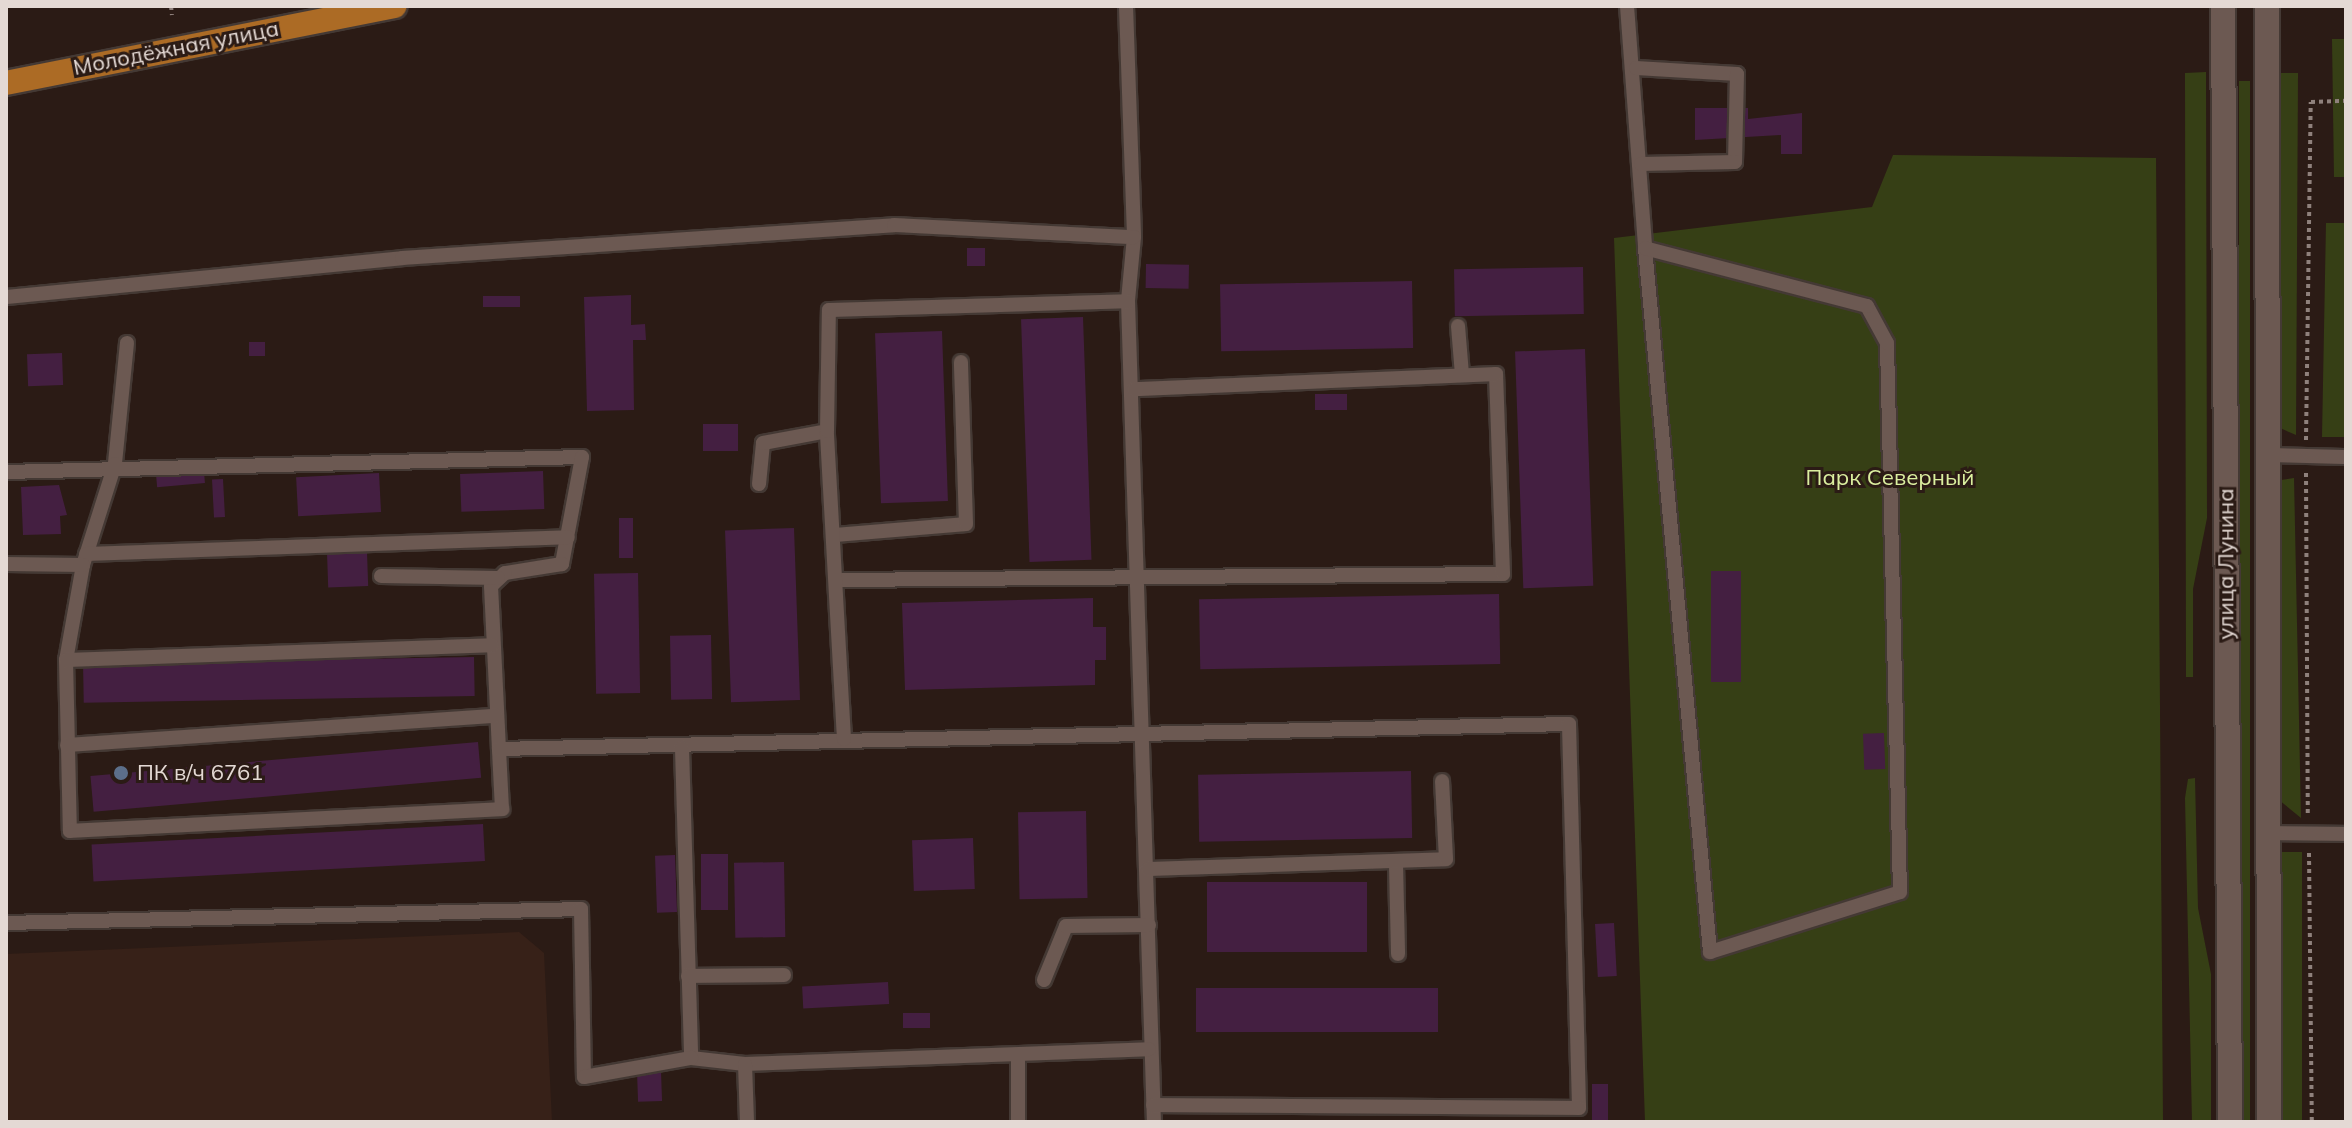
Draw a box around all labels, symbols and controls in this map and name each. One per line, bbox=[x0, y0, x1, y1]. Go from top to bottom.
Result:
street label: Молодёжная улица bbox=[71, 15, 281, 81]
park label: Парк Северный bbox=[1806, 465, 1974, 491]
street label: улица Лунина bbox=[2213, 488, 2239, 640]
place label: ПК в/ч 6761 bbox=[137, 760, 264, 786]
marker: ПК в/ч 6761 bbox=[112, 764, 130, 782]

